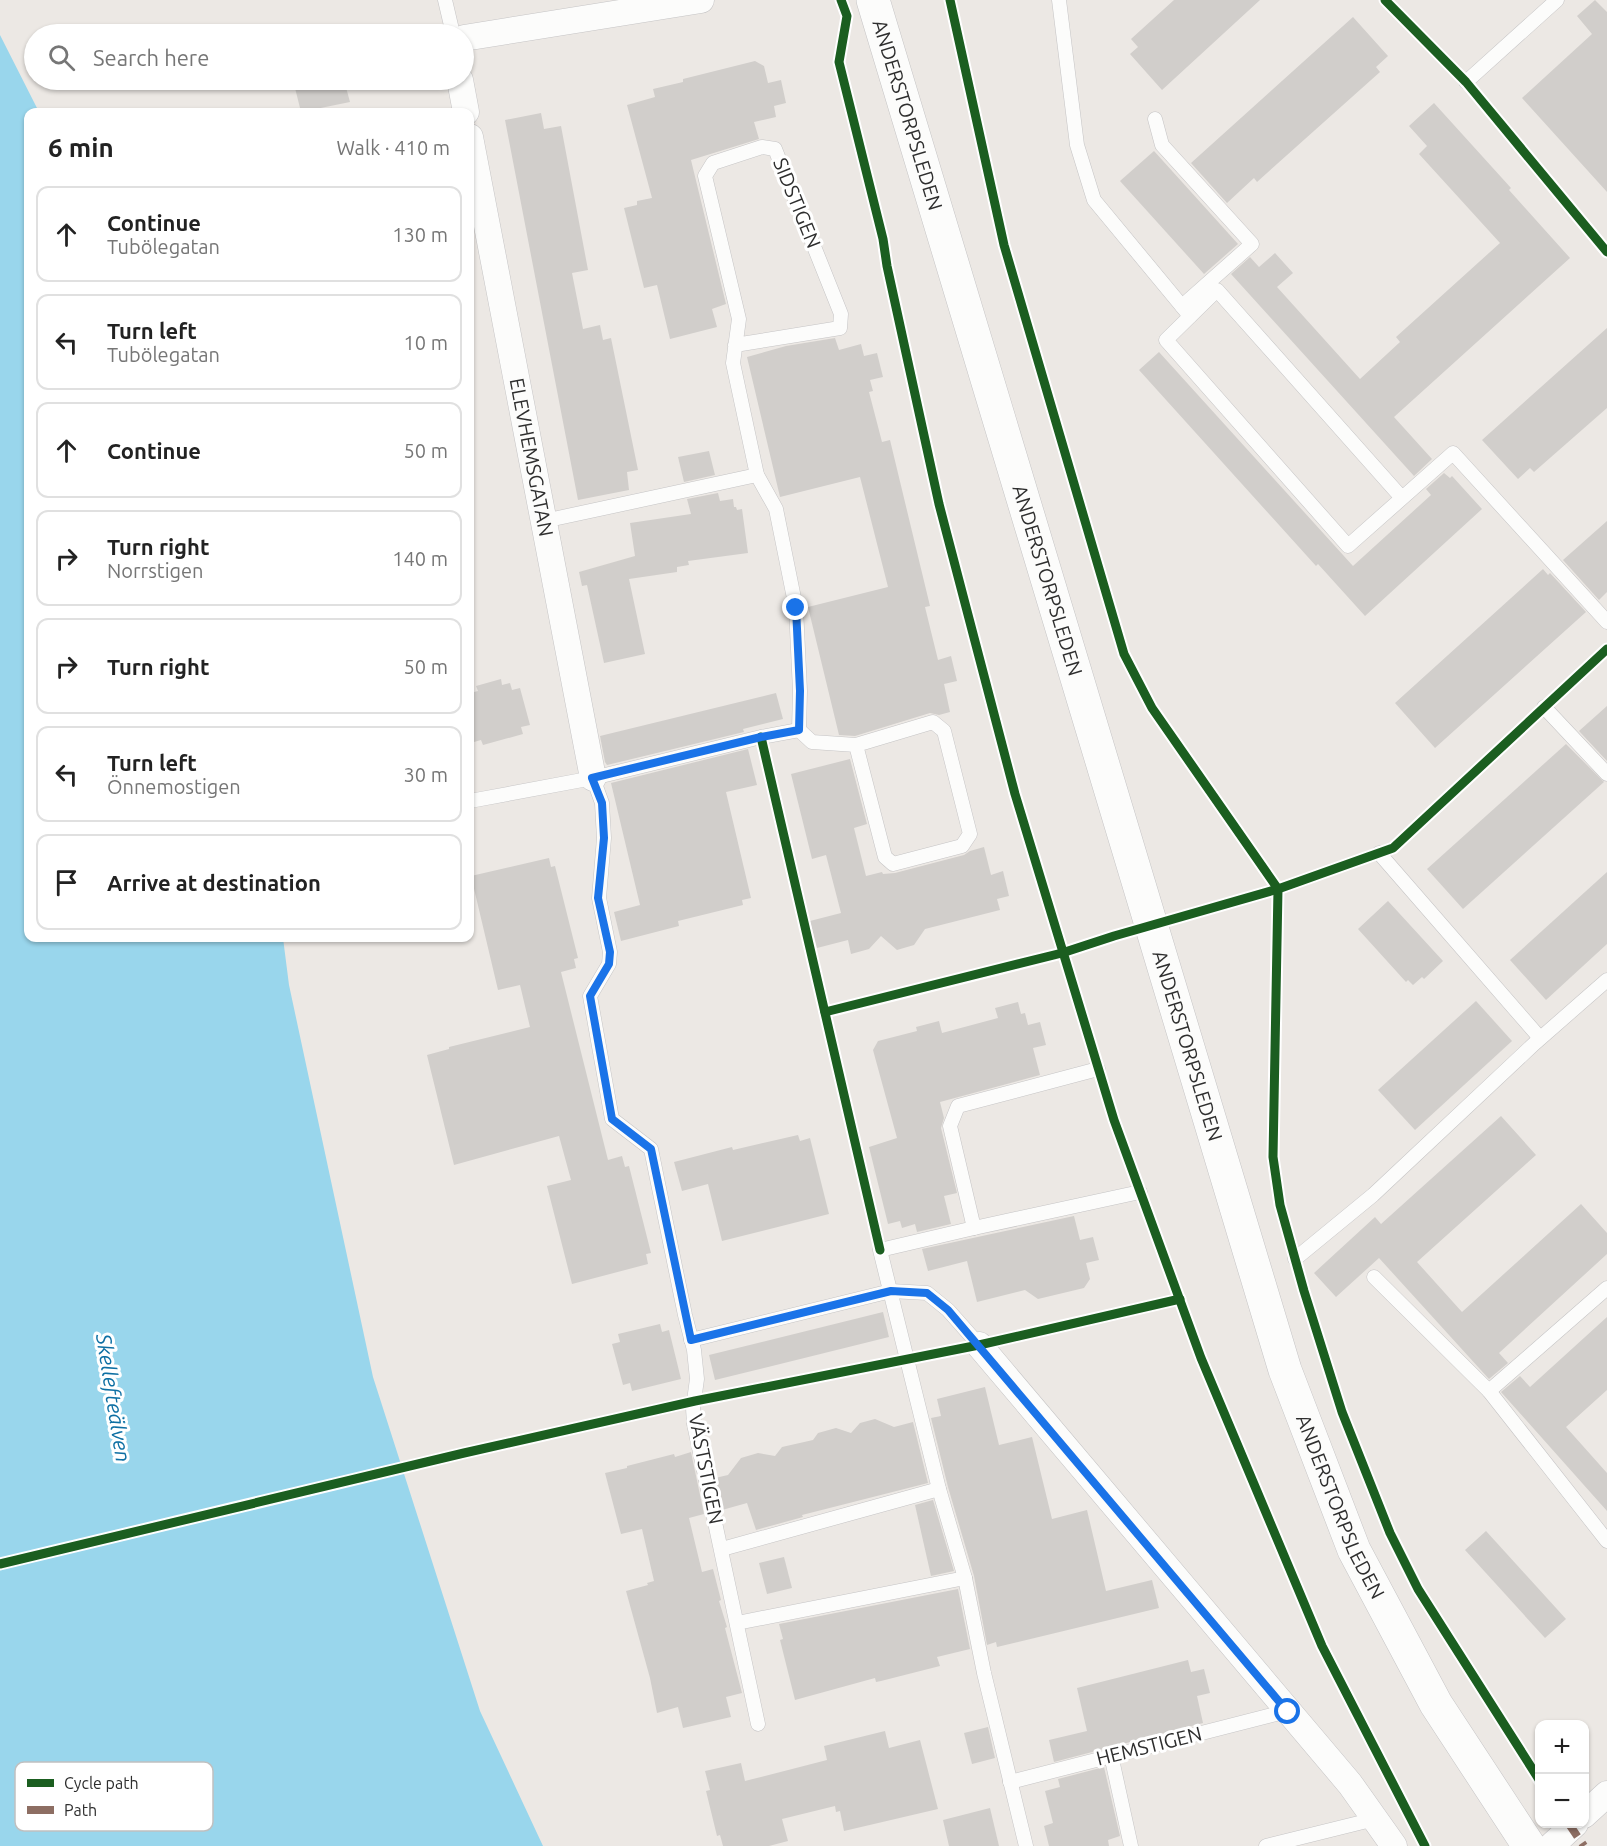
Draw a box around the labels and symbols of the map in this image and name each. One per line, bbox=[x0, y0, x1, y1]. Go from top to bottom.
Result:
street label: ANDERSTORPSLEDEN bbox=[869, 17, 948, 213]
street label: SIDSTIGEN bbox=[769, 154, 826, 251]
street label: ELEVHEMSGATAN bbox=[505, 376, 558, 538]
street label: ANDERSTORPSLEDEN bbox=[1008, 482, 1088, 678]
route end bbox=[782, 594, 808, 620]
street label: ANDERSTORPSLEDEN bbox=[1148, 948, 1227, 1144]
water label: Skellefteälven bbox=[92, 1331, 136, 1464]
street label: ANDERSTORPSLEDEN bbox=[1292, 1411, 1390, 1602]
street label: VÄSTSTIGEN bbox=[685, 1412, 728, 1526]
route start bbox=[1274, 1698, 1300, 1724]
street label: HEMSTIGEN bbox=[1094, 1721, 1204, 1770]
legend bbox=[15, 1762, 213, 1831]
text: Cycle path bbox=[64, 1774, 139, 1792]
text: Path bbox=[64, 1801, 97, 1819]

